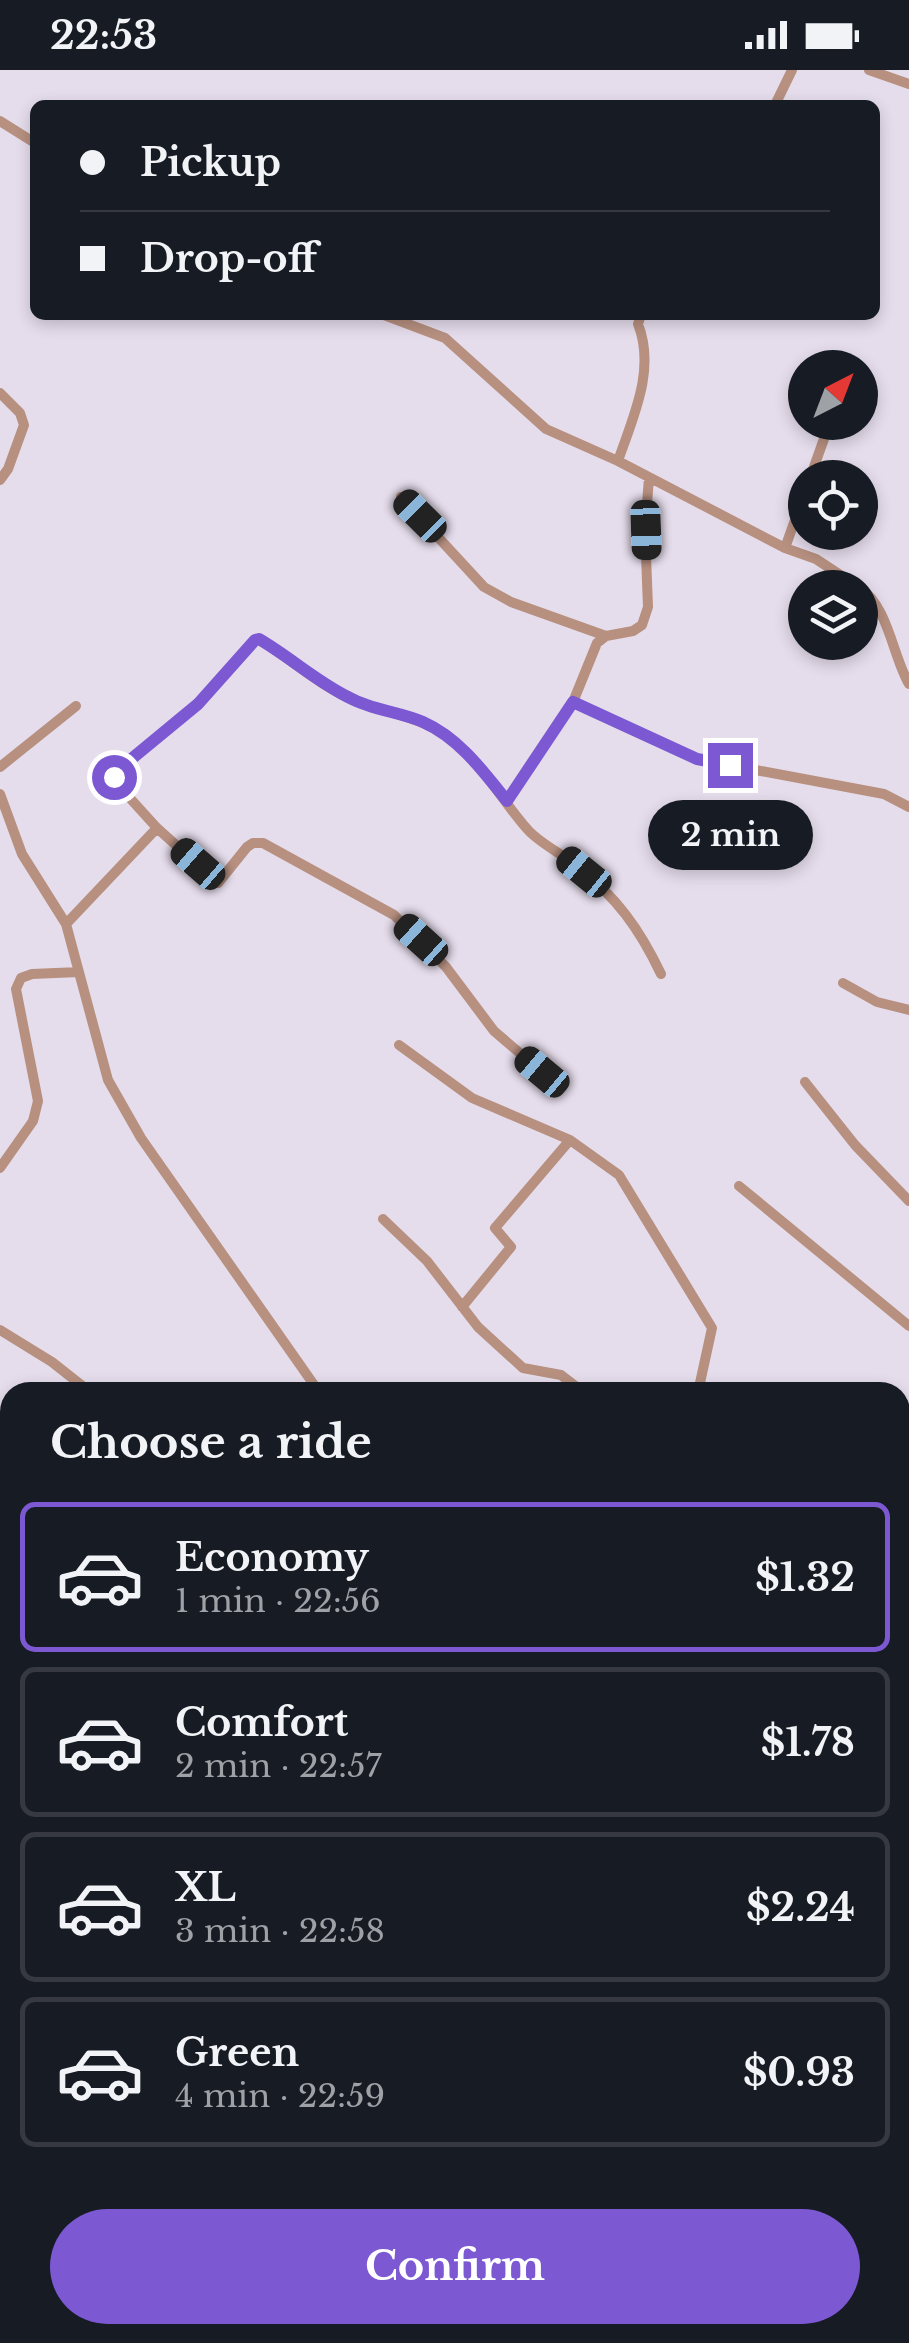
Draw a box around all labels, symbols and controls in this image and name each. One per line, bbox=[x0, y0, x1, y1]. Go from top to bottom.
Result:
text: 22:53 bbox=[50, 12, 157, 59]
text: Pickup bbox=[140, 139, 281, 186]
text: Drop-off bbox=[140, 235, 317, 282]
north arrow bbox=[788, 350, 878, 440]
map controls bbox=[788, 350, 878, 660]
button: locate bbox=[788, 460, 878, 550]
car bbox=[388, 484, 452, 548]
car bbox=[630, 499, 662, 561]
button: layers bbox=[788, 570, 878, 660]
route end bbox=[708, 743, 753, 788]
route start bbox=[92, 755, 137, 800]
callout: 2 min bbox=[648, 800, 812, 870]
text: 2 min bbox=[681, 815, 780, 855]
car bbox=[166, 833, 230, 895]
car bbox=[551, 841, 617, 903]
car bbox=[389, 909, 453, 971]
car bbox=[509, 1041, 575, 1103]
text: Choose a ride bbox=[50, 1414, 372, 1470]
icon: car bbox=[55, 1532, 145, 1622]
text: Economy bbox=[175, 1534, 369, 1581]
text: $1.32 bbox=[755, 1554, 855, 1601]
text: 1 min · 22:56 bbox=[175, 1581, 381, 1621]
icon: car bbox=[55, 1697, 145, 1787]
text: Comfort bbox=[175, 1699, 348, 1746]
text: $1.78 bbox=[761, 1719, 855, 1766]
text: 2 min · 22:57 bbox=[175, 1746, 381, 1786]
icon: car bbox=[55, 1862, 145, 1952]
text: XL bbox=[175, 1864, 236, 1911]
text: $2.24 bbox=[746, 1884, 855, 1931]
text: 3 min · 22:58 bbox=[175, 1911, 385, 1951]
icon: car bbox=[55, 2027, 145, 2117]
text: Green bbox=[175, 2029, 299, 2076]
text: $0.93 bbox=[743, 2049, 855, 2096]
text: 4 min · 22:59 bbox=[175, 2076, 385, 2116]
button: Confirm bbox=[50, 2209, 860, 2324]

